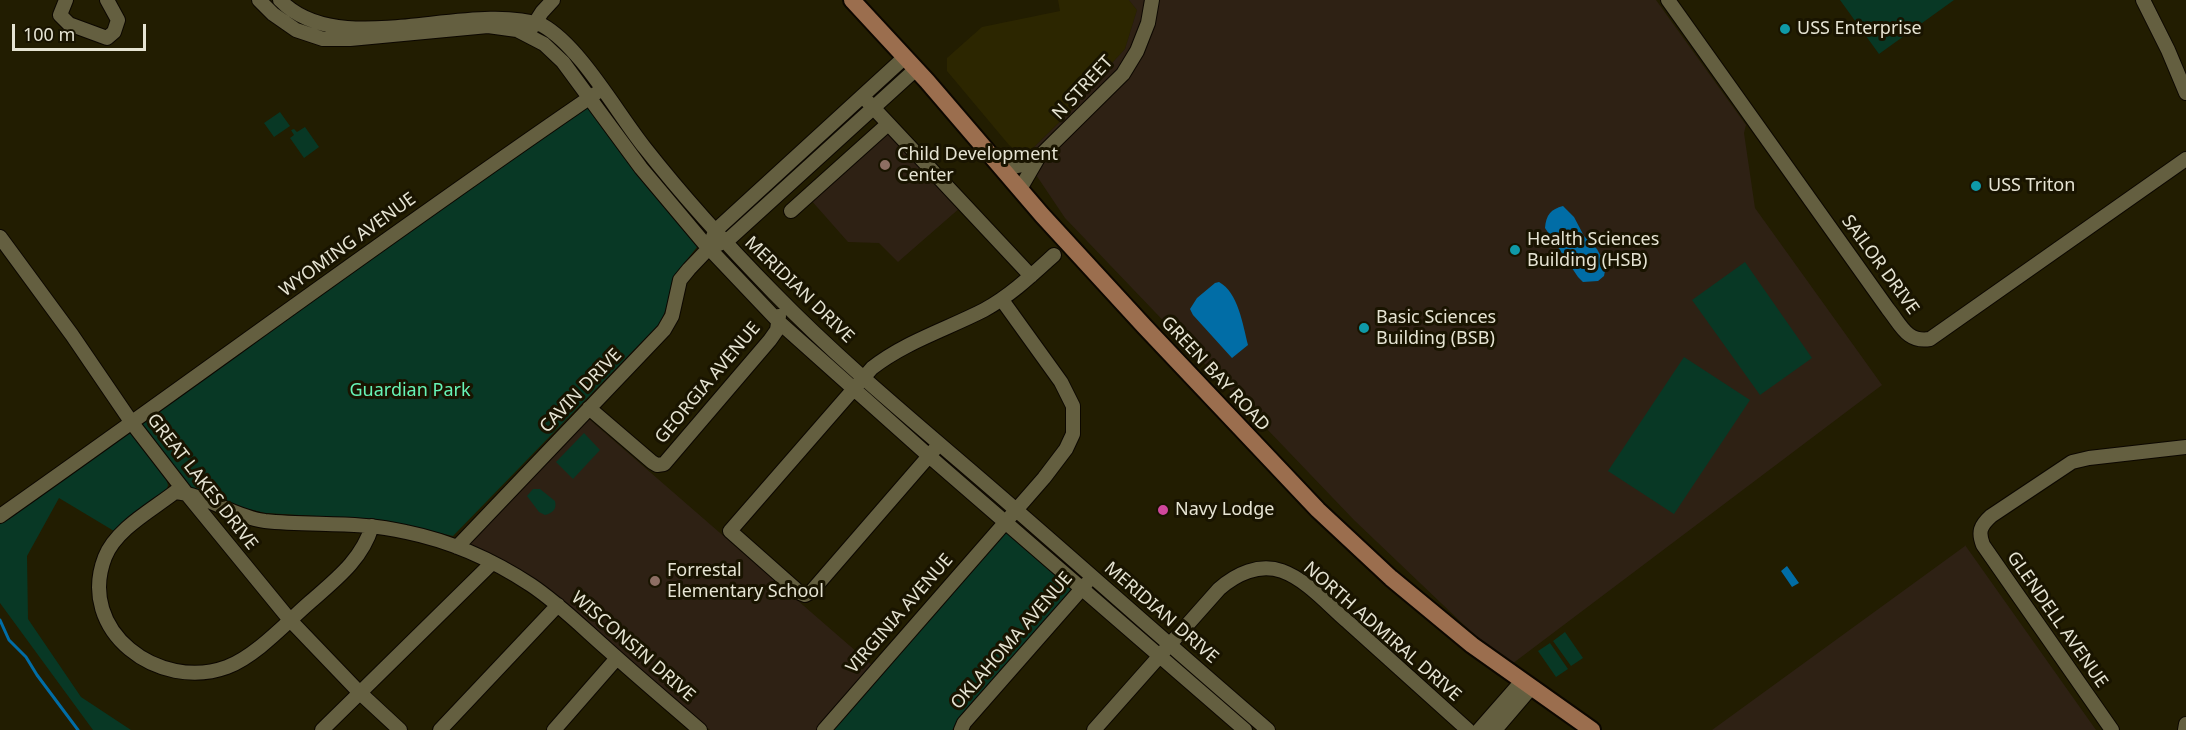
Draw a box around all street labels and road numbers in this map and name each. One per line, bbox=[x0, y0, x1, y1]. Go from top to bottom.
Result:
street label: N STREET bbox=[1048, 52, 1118, 124]
street label: WYOMING AVENUE bbox=[276, 188, 420, 302]
street label: SAILOR DRIVE bbox=[1837, 211, 1923, 319]
street label: MERIDIAN DRIVE bbox=[740, 232, 858, 348]
street label: GREEN BAY ROAD bbox=[1156, 312, 1274, 436]
street label: GEORGIA AVENUE bbox=[651, 318, 765, 448]
street label: CAVIN DRIVE bbox=[535, 344, 627, 438]
street label: GREAT LAKES DRIVE bbox=[142, 410, 262, 554]
street label: GLENDELL AVENUE bbox=[2002, 548, 2112, 692]
street label: VIRGINIA AVENUE bbox=[842, 550, 958, 678]
street label: MERIDIAN DRIVE bbox=[1100, 558, 1222, 668]
street label: NORTH ADMIRAL DRIVE bbox=[1299, 558, 1465, 706]
street label: OKLAHOMA AVENUE bbox=[947, 568, 1077, 714]
street label: WISCONSIN DRIVE bbox=[567, 587, 699, 707]

